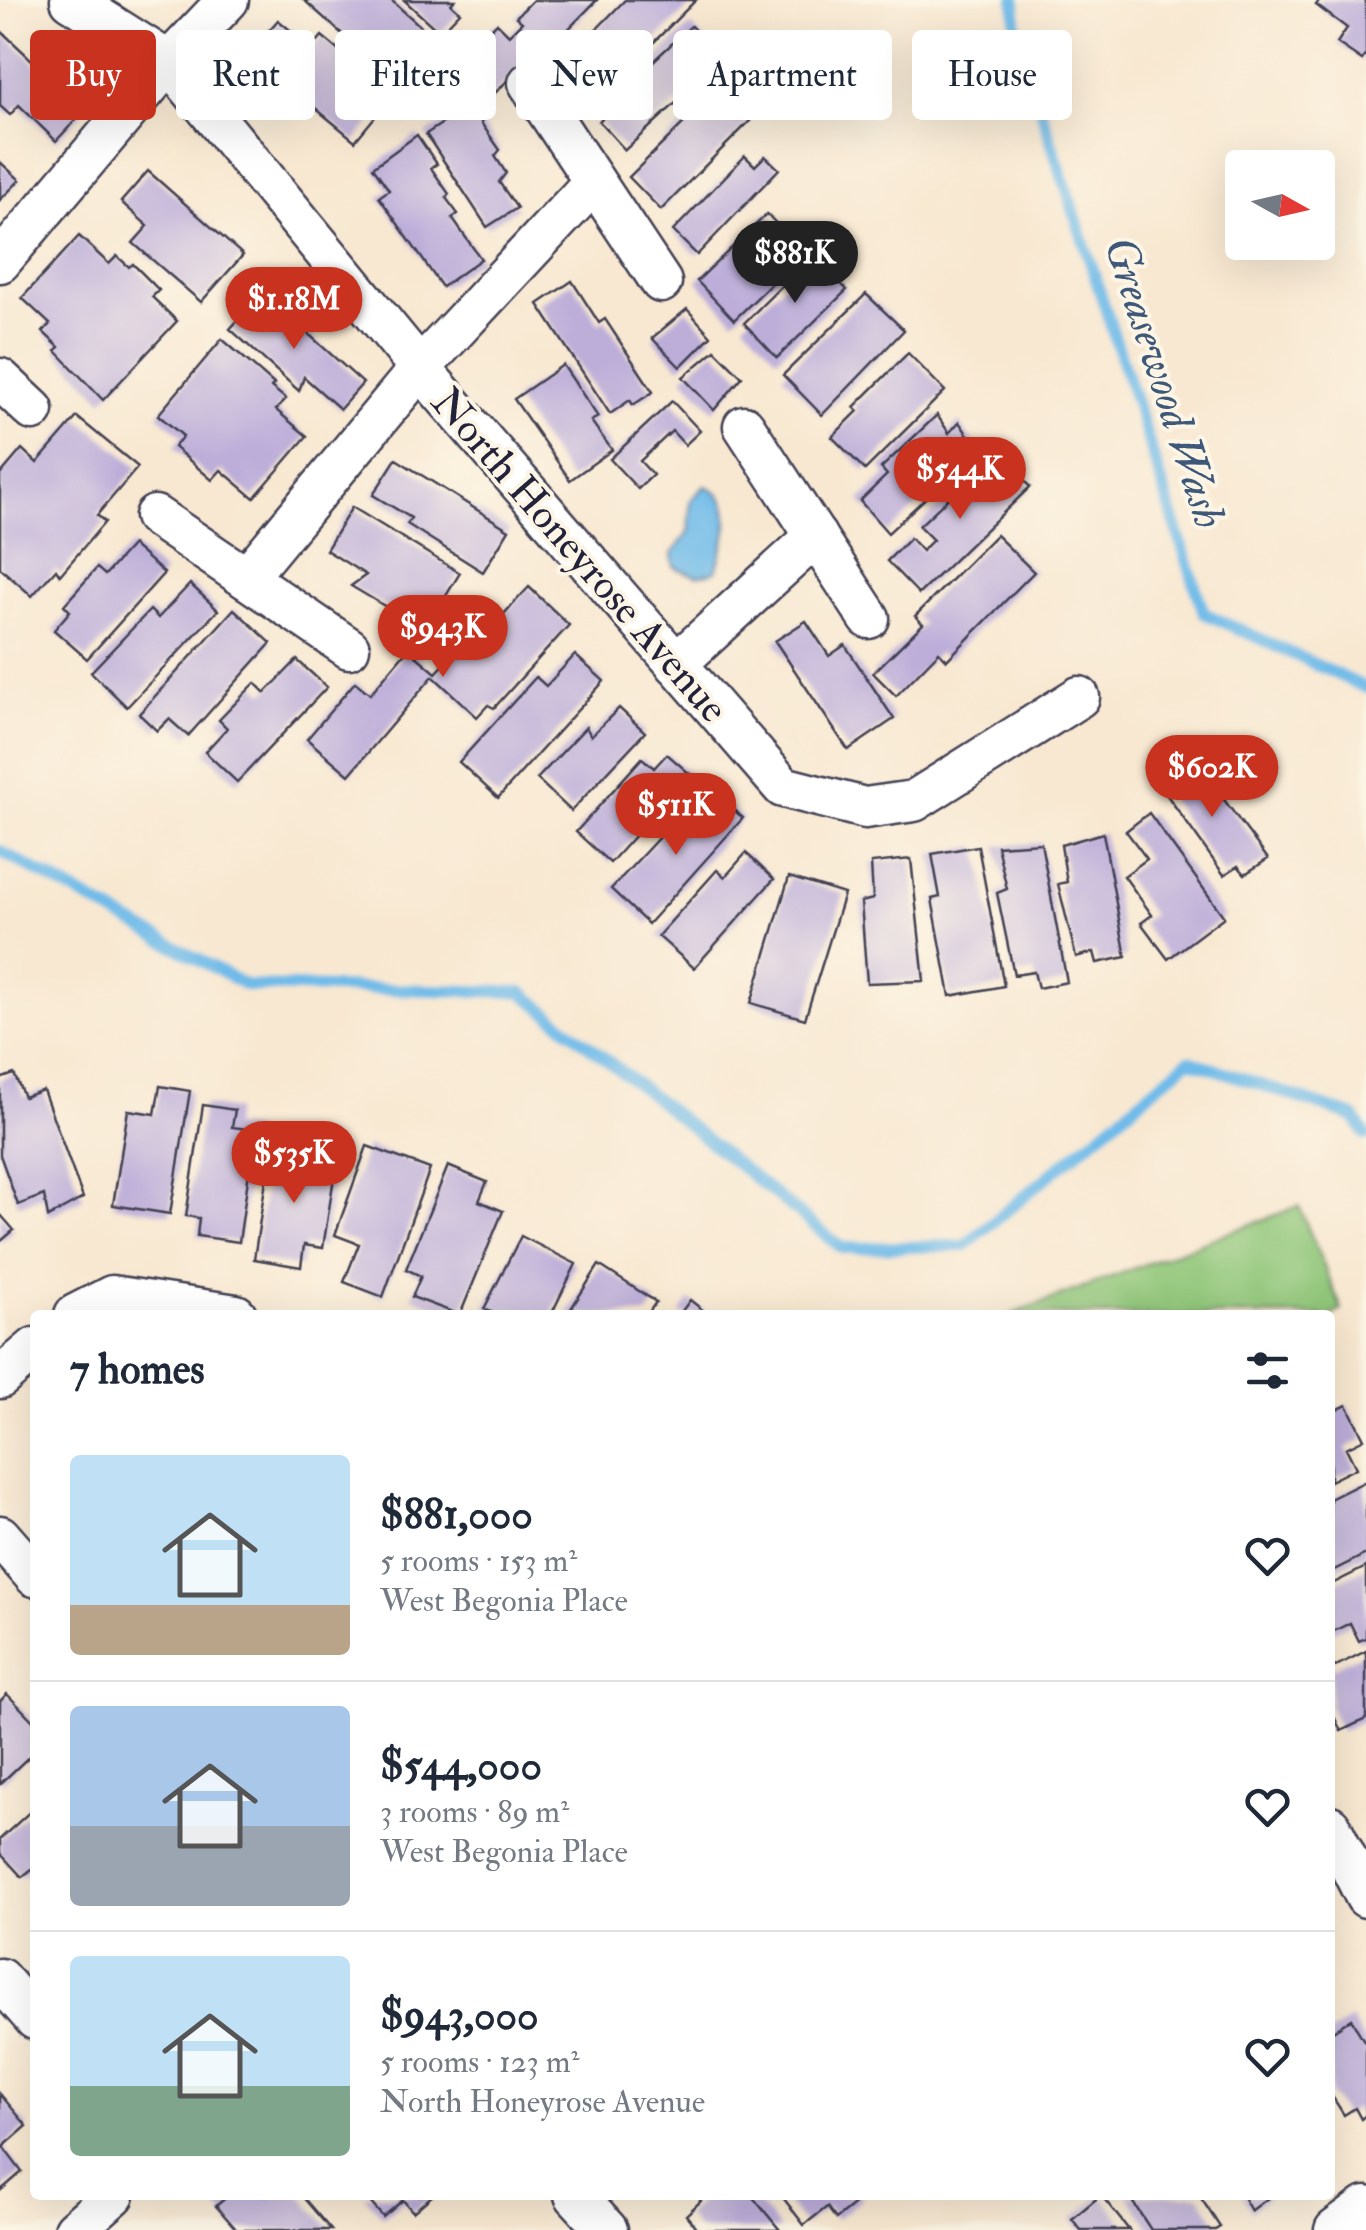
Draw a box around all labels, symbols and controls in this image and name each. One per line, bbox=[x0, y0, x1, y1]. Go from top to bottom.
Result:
chip: Buy bbox=[30, 30, 156, 120]
chip: Rent bbox=[176, 30, 315, 120]
chip: Filters bbox=[335, 30, 496, 120]
chip: New bbox=[516, 30, 653, 120]
chip: Apartment bbox=[673, 30, 892, 120]
chip: House bbox=[912, 30, 1072, 120]
north arrow bbox=[1225, 150, 1335, 260]
map controls bbox=[1225, 150, 1335, 260]
pin: $881K bbox=[725, 221, 865, 306]
water label: Greasewood Wash bbox=[1091, 230, 1238, 535]
text: $881K bbox=[754, 233, 836, 273]
pin: $1.18M bbox=[213, 267, 375, 352]
text: $1.18M bbox=[247, 279, 341, 319]
street label: North Honeyrose Avenue bbox=[420, 377, 739, 733]
pin: $544K bbox=[890, 437, 1030, 522]
text: $544K bbox=[916, 449, 1004, 489]
pin: $943K bbox=[373, 595, 513, 680]
text: $943K bbox=[400, 607, 486, 647]
pin: $602K bbox=[1142, 735, 1282, 820]
text: $602K bbox=[1167, 747, 1257, 787]
pin: $511K bbox=[606, 773, 746, 858]
text: $511K bbox=[637, 785, 715, 825]
pin: $535K bbox=[224, 1121, 364, 1206]
text: $535K bbox=[254, 1133, 334, 1173]
icon: filters bbox=[1240, 1343, 1295, 1398]
text: 7 homes bbox=[70, 1344, 205, 1396]
text: $881,000 bbox=[380, 1489, 533, 1541]
icon: home bbox=[150, 1495, 270, 1615]
icon: heart bbox=[1240, 1528, 1295, 1583]
text: 5 rooms · 153 m² bbox=[380, 1541, 577, 1581]
text: West Begonia Place bbox=[380, 1581, 628, 1621]
text: $544,000 bbox=[380, 1740, 542, 1792]
icon: home bbox=[150, 1746, 270, 1866]
icon: heart bbox=[1240, 1779, 1295, 1834]
text: 3 rooms · 89 m² bbox=[380, 1792, 569, 1832]
text: West Begonia Place bbox=[380, 1832, 628, 1872]
text: $943,000 bbox=[380, 1990, 539, 2042]
icon: home bbox=[150, 1996, 270, 2116]
icon: heart bbox=[1240, 2029, 1295, 2084]
text: 5 rooms · 123 m² bbox=[380, 2042, 579, 2082]
text: North Honeyrose Avenue bbox=[380, 2082, 705, 2122]

